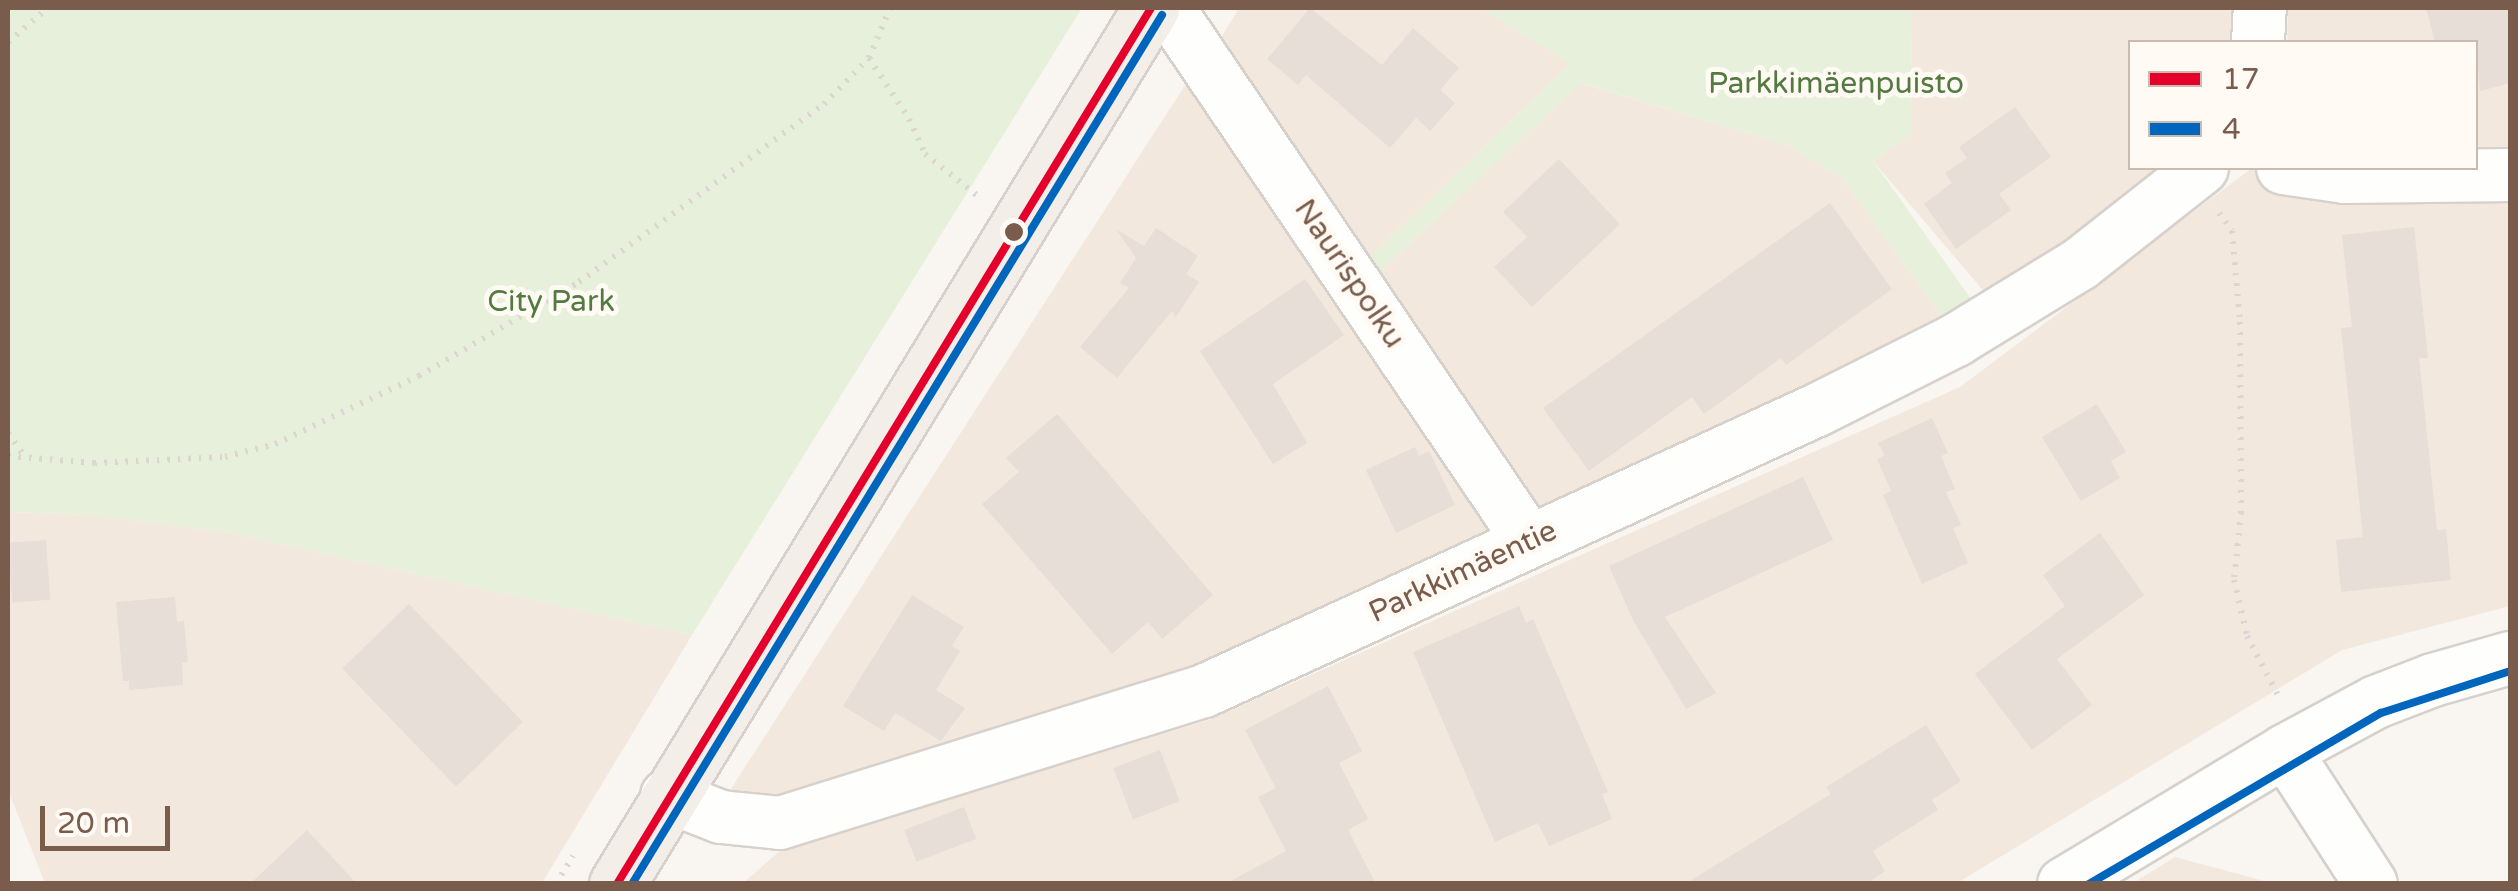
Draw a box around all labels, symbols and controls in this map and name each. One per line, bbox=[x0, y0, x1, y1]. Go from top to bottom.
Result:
legend bbox=[2128, 40, 2478, 170]
text: 17 bbox=[2222, 61, 2260, 98]
park label: Parkkimäenpuisto bbox=[1708, 66, 1964, 102]
text: 4 bbox=[2222, 111, 2241, 148]
street label: Naurispolku bbox=[1286, 193, 1412, 355]
unlabelled marker bbox=[1004, 222, 1024, 242]
park label: City Park bbox=[487, 284, 615, 320]
street label: Parkkimäentie bbox=[1363, 513, 1563, 631]
scale bar bbox=[45, 786, 175, 848]
text: 20 m bbox=[57, 805, 130, 842]

